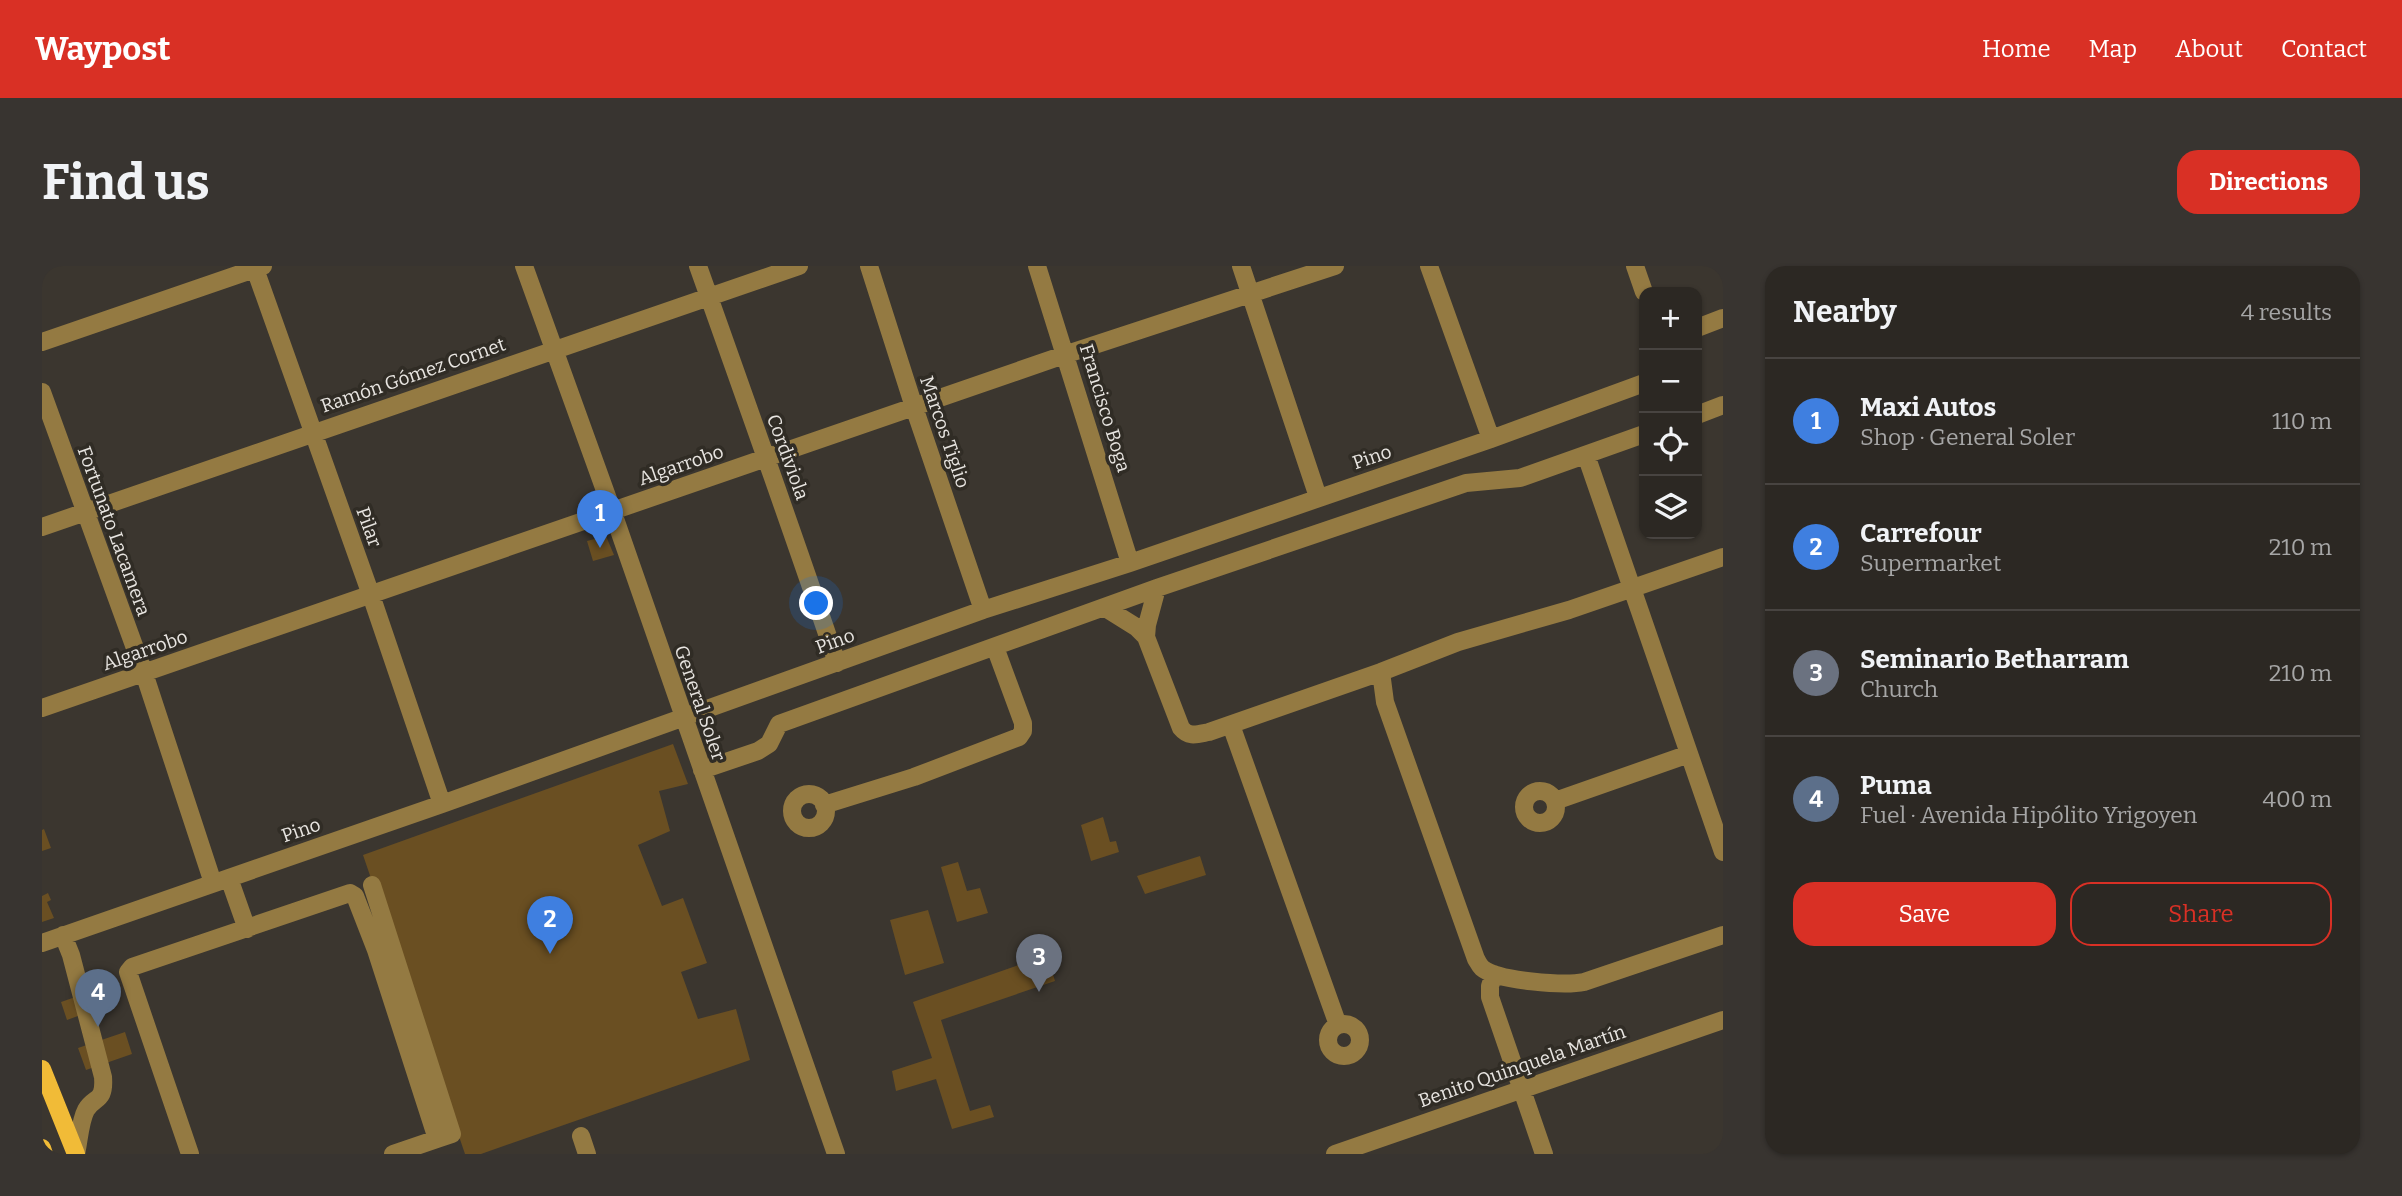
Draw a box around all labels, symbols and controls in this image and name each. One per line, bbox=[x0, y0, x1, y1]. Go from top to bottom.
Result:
text: Waypost bbox=[35, 29, 171, 69]
text: Home bbox=[1982, 35, 2051, 63]
text: Map bbox=[2089, 35, 2137, 63]
text: About bbox=[2175, 35, 2243, 63]
text: Contact bbox=[2281, 35, 2367, 63]
button: Directions bbox=[2177, 150, 2360, 214]
text: Find us bbox=[42, 153, 210, 212]
map controls bbox=[1639, 287, 1702, 539]
button: + bbox=[1639, 287, 1702, 350]
text: Nearby bbox=[1793, 294, 1897, 330]
text: 4 results bbox=[2241, 298, 2332, 326]
street label: Ramón Gómez Cornet bbox=[318, 333, 509, 417]
street label: Francisco Boga bbox=[1075, 341, 1136, 475]
button: − bbox=[1639, 350, 1702, 413]
street label: Marcos Tiglio bbox=[915, 373, 975, 491]
text: Maxi Autos bbox=[1860, 392, 1996, 423]
text: 1 bbox=[1811, 407, 1821, 435]
text: 110 m bbox=[2272, 407, 2332, 435]
street label: Cordiviola bbox=[762, 411, 814, 503]
button: locate bbox=[1639, 413, 1702, 476]
text: Shop · General Soler bbox=[1860, 423, 2075, 451]
street label: Algarrobo bbox=[635, 440, 727, 490]
street label: Pino bbox=[1349, 440, 1395, 474]
street label: Fortunato Lacamera bbox=[73, 443, 156, 619]
button: layers bbox=[1639, 476, 1702, 539]
pin: 1 bbox=[577, 490, 623, 548]
street label: Pilar bbox=[351, 504, 387, 551]
text: Carrefour bbox=[1860, 518, 1982, 549]
text: 2 bbox=[1810, 533, 1822, 561]
text: 210 m bbox=[2269, 533, 2332, 561]
text: Supermarket bbox=[1860, 549, 2001, 577]
your location bbox=[799, 586, 833, 620]
street label: Pino bbox=[812, 623, 858, 659]
street label: Algarrobo bbox=[99, 625, 191, 675]
street label: General Soler bbox=[669, 642, 731, 764]
text: Seminario Betharram bbox=[1860, 644, 2129, 675]
text: 3 bbox=[1809, 659, 1823, 687]
text: 210 m bbox=[2269, 659, 2332, 687]
text: Church bbox=[1860, 675, 1938, 703]
text: Puma bbox=[1860, 770, 1932, 801]
text: 4 bbox=[1809, 785, 1823, 813]
text: 400 m bbox=[2263, 785, 2332, 813]
text: Fuel · Avenida Hipólito Yrigoyen bbox=[1860, 801, 2197, 829]
street label: Pino bbox=[278, 813, 324, 847]
button: Save bbox=[1793, 882, 2056, 946]
button: Share bbox=[2070, 882, 2332, 946]
pin: 2 bbox=[527, 896, 573, 954]
pin: 3 bbox=[1016, 934, 1062, 992]
pin: 4 bbox=[75, 969, 121, 1027]
street label: Benito Quinquela Martín bbox=[1415, 1020, 1629, 1112]

